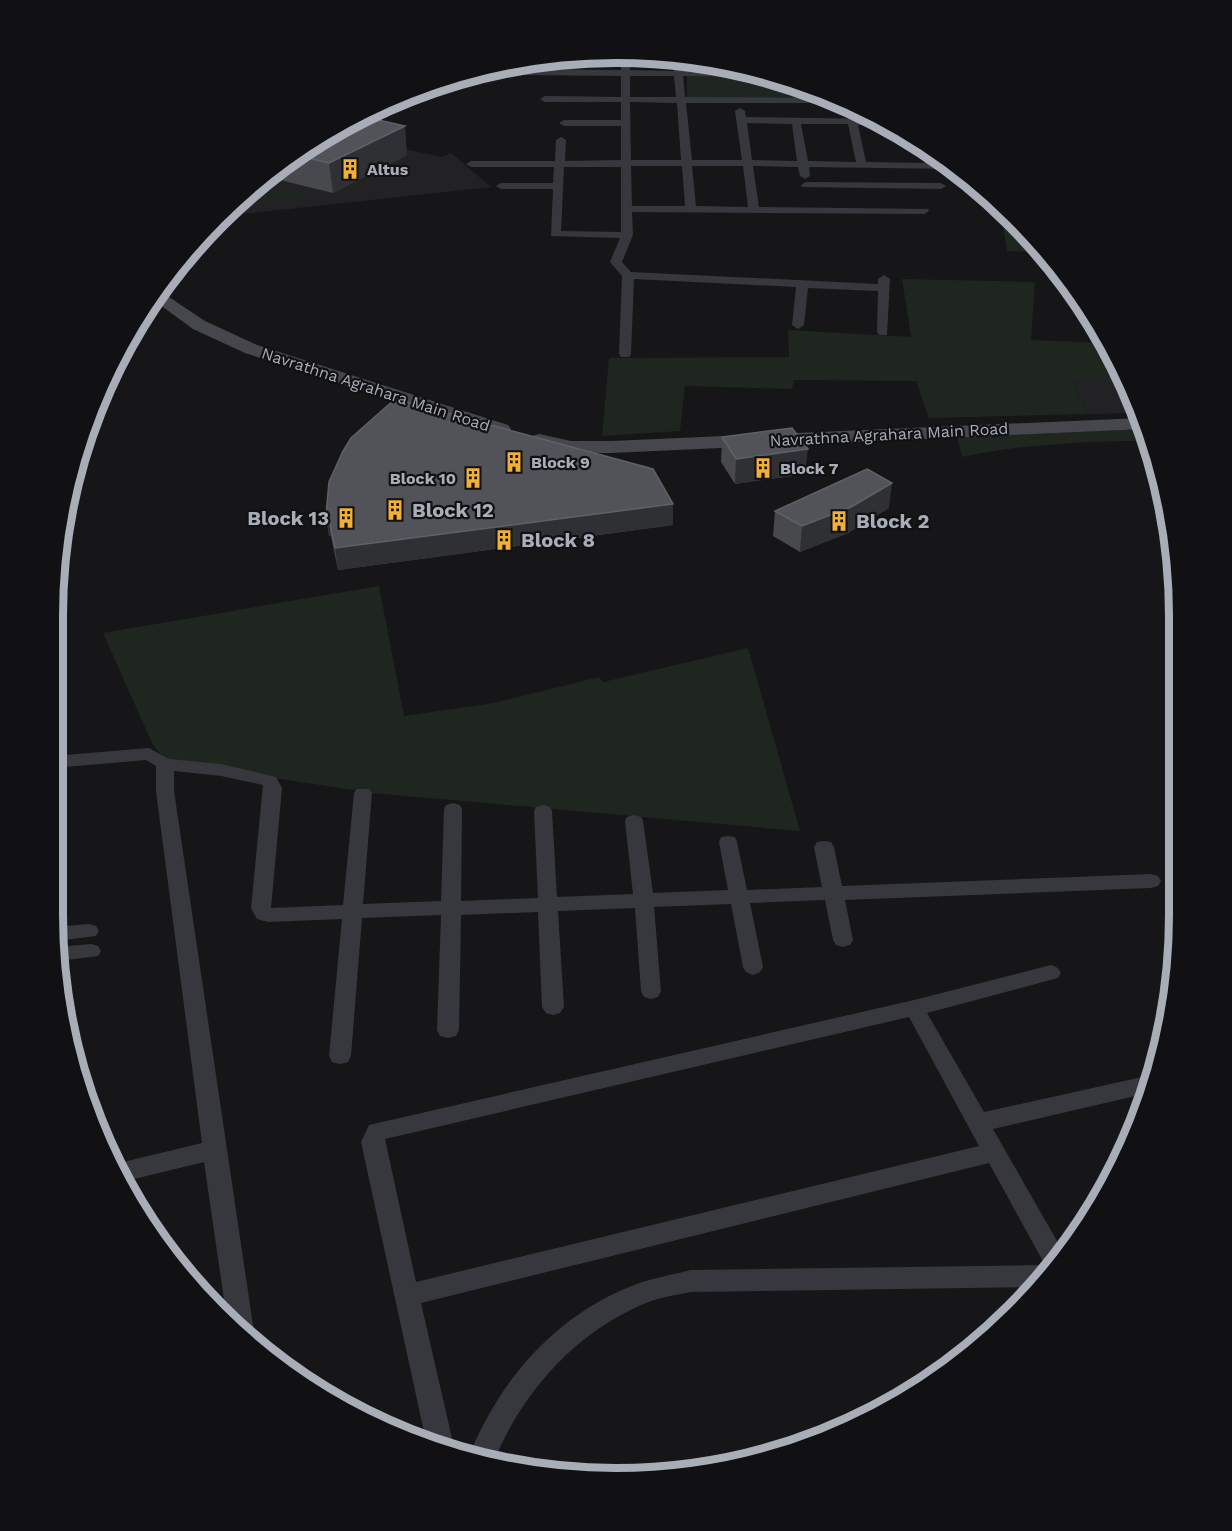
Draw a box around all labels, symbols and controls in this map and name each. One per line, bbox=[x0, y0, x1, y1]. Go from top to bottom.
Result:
building icon: Altus bbox=[338, 157, 362, 181]
place label: Altus bbox=[367, 160, 409, 179]
street label: Navrathna Agrahara Main Road bbox=[259, 344, 492, 435]
street label: Navrathna Agrahara Main Road bbox=[769, 419, 1009, 450]
building icon: Block 9 bbox=[502, 450, 526, 474]
place label: Block 9 bbox=[531, 453, 590, 472]
building icon: Block 7 bbox=[751, 456, 775, 480]
place label: Block 7 bbox=[780, 459, 839, 478]
building icon: Block 10 bbox=[461, 466, 485, 490]
place label: Block 10 bbox=[390, 469, 456, 488]
building icon: Block 12 bbox=[383, 498, 407, 522]
place label: Block 12 bbox=[412, 498, 494, 522]
place label: Block 13 bbox=[247, 506, 329, 530]
building icon: Block 13 bbox=[334, 506, 358, 530]
building icon: Block 2 bbox=[827, 509, 851, 533]
place label: Block 2 bbox=[856, 509, 929, 533]
building icon: Block 8 bbox=[492, 528, 516, 552]
place label: Block 8 bbox=[521, 528, 595, 552]

